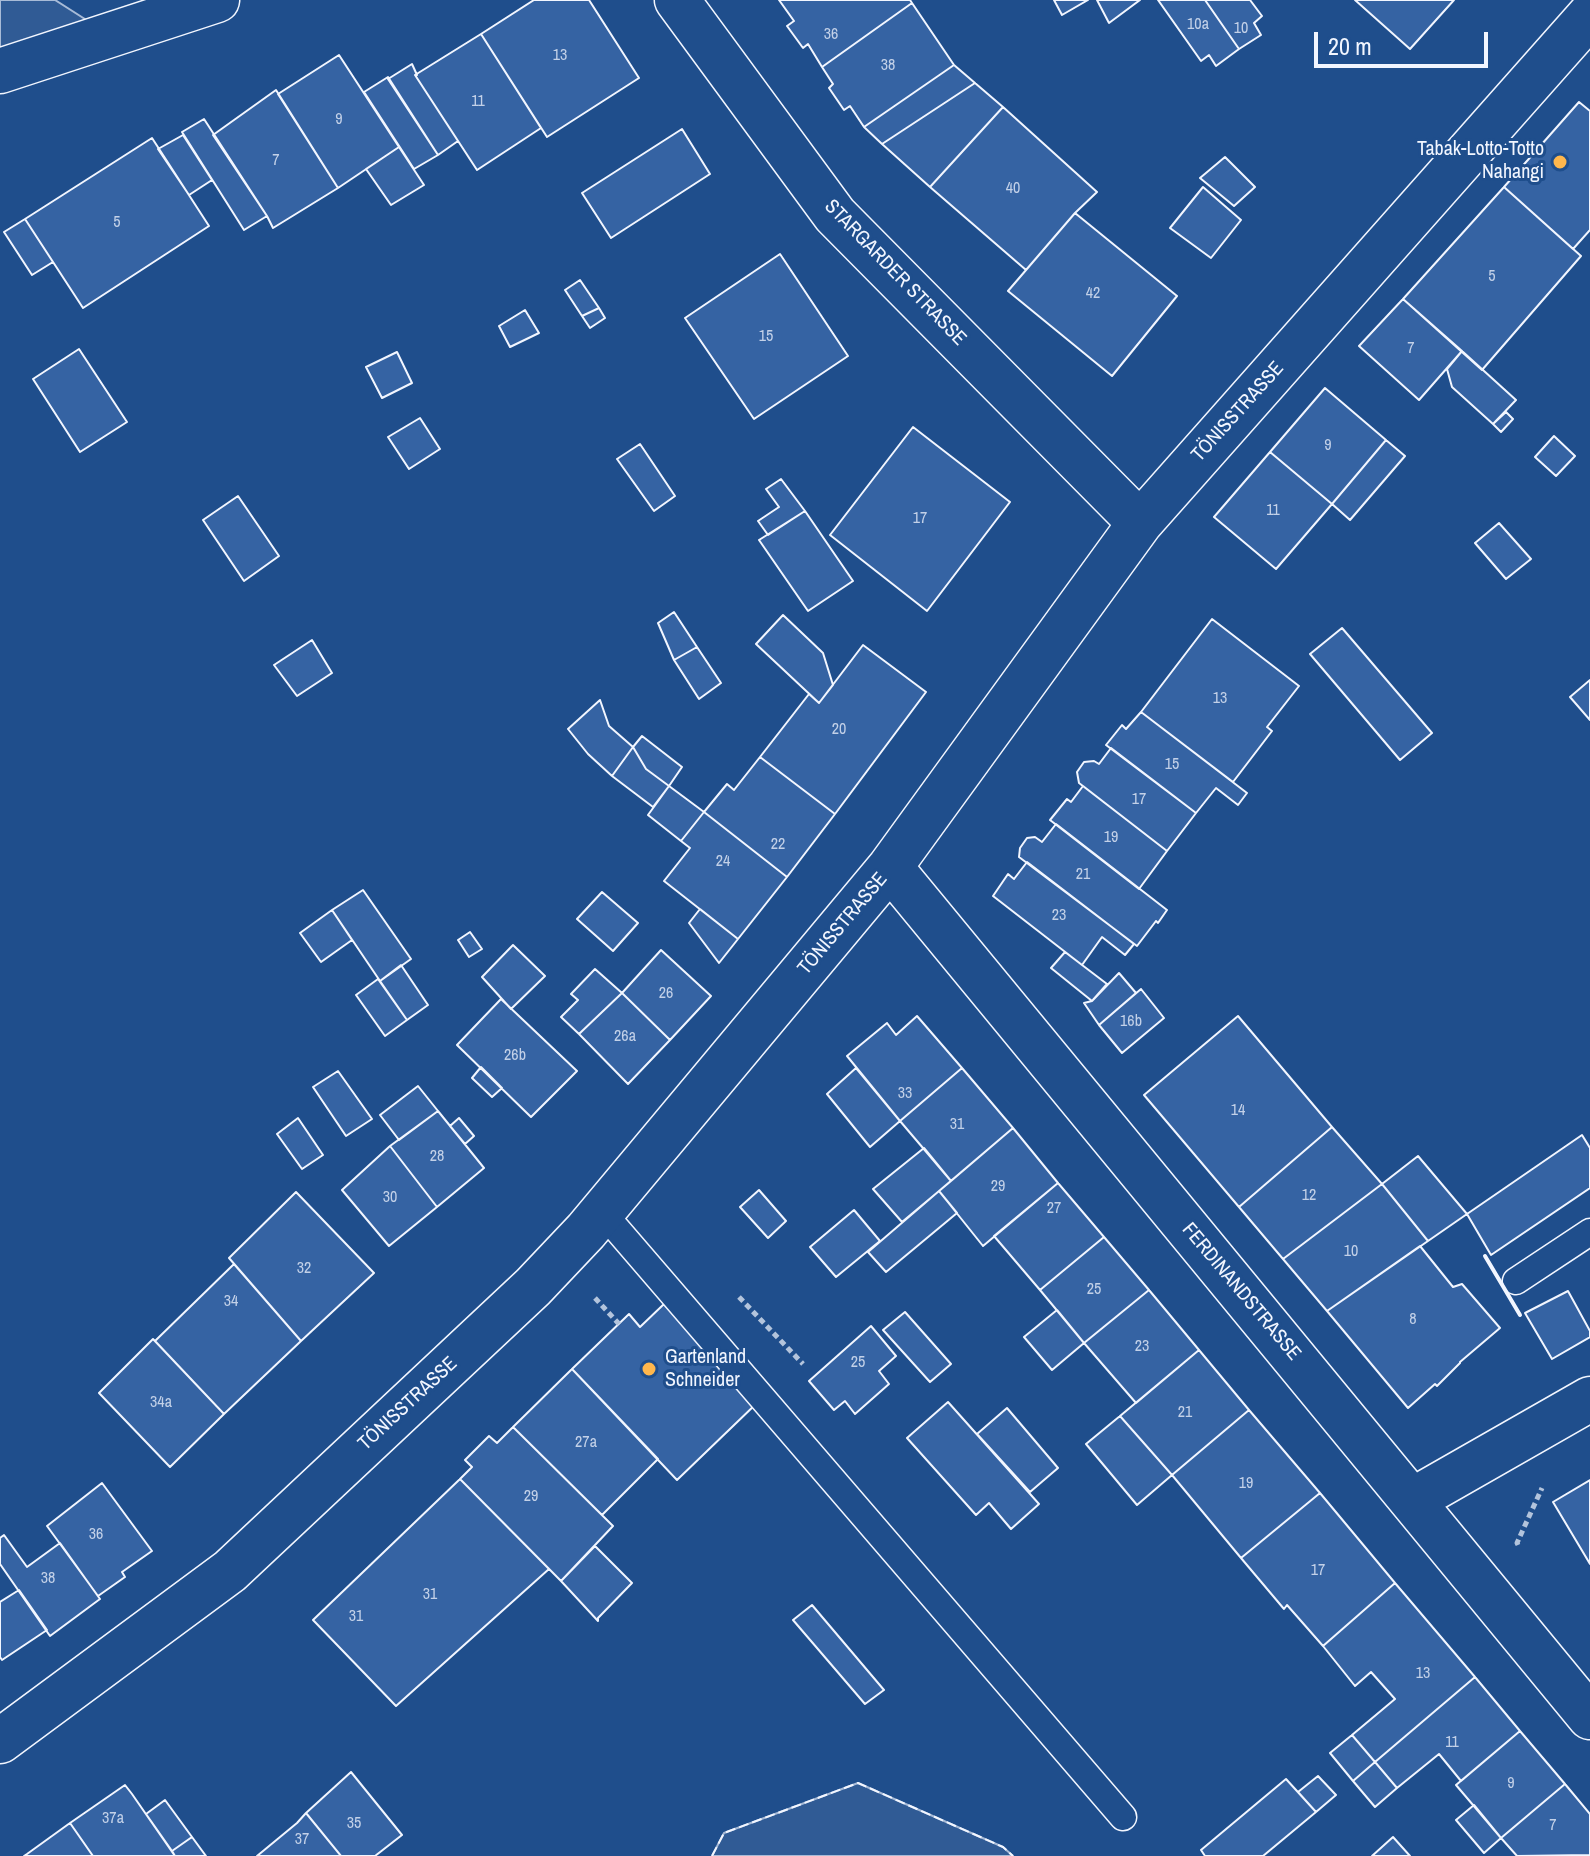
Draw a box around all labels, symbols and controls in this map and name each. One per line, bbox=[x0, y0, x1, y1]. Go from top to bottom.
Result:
house number: 10a bbox=[1187, 15, 1209, 35]
scale bar bbox=[1318, 16, 1492, 66]
house number: 10 bbox=[1234, 19, 1248, 39]
house number: 36 bbox=[824, 25, 838, 45]
text: 20 m bbox=[1328, 30, 1372, 62]
house number: 13 bbox=[553, 46, 567, 66]
house number: 38 bbox=[881, 56, 895, 76]
house number: 11 bbox=[471, 92, 485, 112]
house number: 9 bbox=[335, 110, 343, 130]
place label: Tabak-Lotto-Totto Nahangi bbox=[1417, 138, 1544, 185]
house number: 7 bbox=[272, 151, 280, 171]
marker: Tabak-Lotto-Totto Nahangi bbox=[1551, 153, 1569, 171]
house number: 40 bbox=[1006, 179, 1020, 199]
street label: STARGARDER STRASSE bbox=[819, 195, 971, 351]
house number: 5 bbox=[113, 213, 121, 233]
house number: 5 bbox=[1488, 267, 1496, 287]
house number: 42 bbox=[1086, 284, 1100, 304]
house number: 15 bbox=[759, 327, 773, 347]
house number: 7 bbox=[1407, 339, 1415, 359]
street label: TÖNISSTRASSE bbox=[1187, 357, 1289, 467]
house number: 9 bbox=[1324, 436, 1332, 456]
house number: 11 bbox=[1266, 501, 1280, 521]
house number: 17 bbox=[913, 509, 927, 529]
house number: 13 bbox=[1213, 689, 1227, 709]
house number: 20 bbox=[832, 720, 846, 740]
house number: 15 bbox=[1165, 755, 1179, 775]
house number: 17 bbox=[1132, 790, 1146, 810]
house number: 19 bbox=[1104, 828, 1118, 848]
house number: 22 bbox=[771, 835, 785, 855]
house number: 24 bbox=[716, 852, 730, 872]
house number: 21 bbox=[1076, 865, 1090, 885]
street label: TÖNISSTRASSE bbox=[793, 868, 893, 980]
house number: 23 bbox=[1052, 906, 1066, 926]
house number: 26 bbox=[659, 984, 673, 1004]
house number: 16b bbox=[1120, 1012, 1142, 1032]
house number: 26a bbox=[614, 1027, 636, 1047]
house number: 26b bbox=[504, 1046, 526, 1066]
house number: 33 bbox=[898, 1084, 912, 1104]
house number: 14 bbox=[1231, 1101, 1245, 1121]
house number: 31 bbox=[950, 1115, 964, 1135]
house number: 28 bbox=[430, 1147, 444, 1167]
house number: 29 bbox=[991, 1177, 1005, 1197]
house number: 12 bbox=[1302, 1186, 1316, 1206]
house number: 30 bbox=[383, 1188, 397, 1208]
house number: 27 bbox=[1047, 1199, 1061, 1219]
street label: FERDINANDSTRASSE bbox=[1176, 1218, 1306, 1366]
house number: 10 bbox=[1344, 1242, 1358, 1262]
house number: 32 bbox=[297, 1259, 311, 1279]
house number: 25 bbox=[1087, 1280, 1101, 1300]
house number: 34 bbox=[224, 1292, 238, 1312]
house number: 8 bbox=[1409, 1310, 1417, 1330]
house number: 23 bbox=[1135, 1337, 1149, 1357]
place label: Gartenland Schneider bbox=[665, 1346, 746, 1393]
street label: TÖNISSTRASSE bbox=[354, 1352, 462, 1456]
house number: 25 bbox=[851, 1353, 865, 1373]
marker: Gartenland Schneider bbox=[640, 1360, 658, 1378]
house number: 34a bbox=[150, 1393, 172, 1413]
house number: 21 bbox=[1178, 1403, 1192, 1423]
house number: 27a bbox=[575, 1433, 597, 1453]
house number: 19 bbox=[1239, 1474, 1253, 1494]
house number: 29 bbox=[524, 1487, 538, 1507]
house number: 36 bbox=[89, 1525, 103, 1545]
house number: 17 bbox=[1311, 1561, 1325, 1581]
house number: 38 bbox=[41, 1569, 55, 1589]
house number: 31 bbox=[423, 1585, 437, 1605]
house number: 31 bbox=[349, 1607, 363, 1627]
house number: 13 bbox=[1416, 1664, 1430, 1684]
house number: 11 bbox=[1445, 1733, 1459, 1753]
house number: 9 bbox=[1507, 1774, 1515, 1794]
house number: 37a bbox=[102, 1809, 124, 1829]
house number: 35 bbox=[347, 1814, 361, 1834]
house number: 7 bbox=[1549, 1816, 1557, 1836]
house number: 37 bbox=[295, 1830, 309, 1850]

